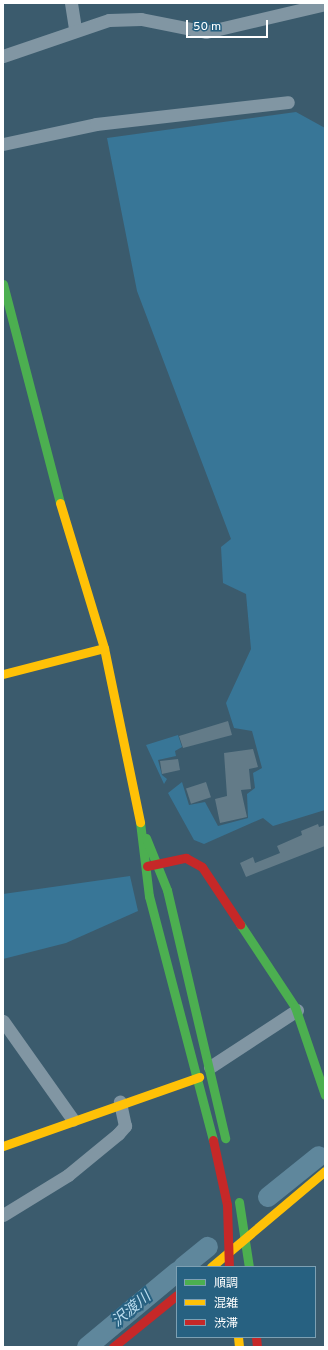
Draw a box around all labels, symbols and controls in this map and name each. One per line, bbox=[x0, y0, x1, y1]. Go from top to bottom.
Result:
scale bar bbox=[188, 12, 270, 38]
text: 50 m bbox=[193, 19, 221, 35]
legend bbox=[176, 1266, 316, 1338]
text: 順調 bbox=[214, 1276, 238, 1292]
water label: 沢渡川 bbox=[109, 1289, 155, 1331]
text: 混雑 bbox=[214, 1296, 238, 1312]
text: 渋滞 bbox=[214, 1316, 238, 1332]

